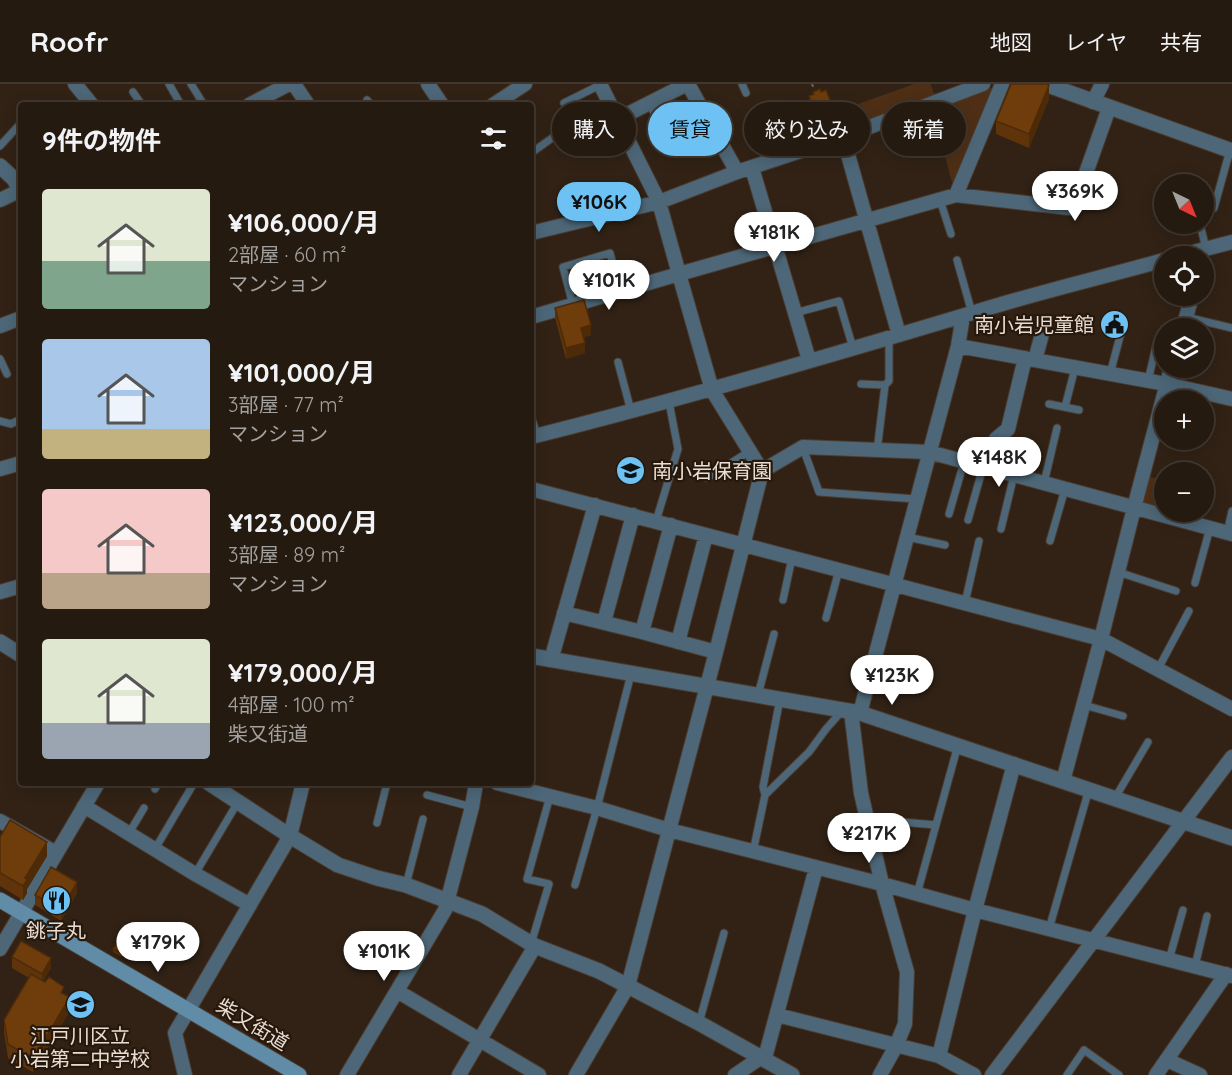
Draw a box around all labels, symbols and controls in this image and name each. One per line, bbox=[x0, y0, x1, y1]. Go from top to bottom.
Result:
text: Roofr bbox=[30, 24, 108, 59]
text: 地図 bbox=[990, 29, 1032, 55]
text: レイヤ bbox=[1065, 29, 1127, 55]
text: 共有 bbox=[1160, 29, 1202, 55]
chip: 購入 bbox=[552, 102, 636, 156]
chip: 賃貸 bbox=[648, 102, 732, 156]
chip: 絞り込み bbox=[744, 102, 870, 156]
chip: 新着 bbox=[882, 102, 966, 156]
icon: filters bbox=[477, 122, 510, 155]
text: 9件の物件 bbox=[42, 124, 161, 157]
pin: ¥369K bbox=[1033, 171, 1117, 222]
north arrow bbox=[1154, 174, 1214, 234]
map controls bbox=[1154, 174, 1214, 522]
text: ¥369K bbox=[1046, 178, 1104, 203]
pin: ¥106K bbox=[557, 182, 641, 233]
text: ¥106K bbox=[571, 189, 627, 214]
text: ¥106,000/月 bbox=[228, 206, 380, 239]
pin: ¥181K bbox=[732, 212, 816, 263]
icon: home bbox=[90, 213, 162, 285]
text: ¥181K bbox=[748, 219, 800, 244]
text: 2部屋 · 60 m² bbox=[228, 242, 347, 267]
button: locate bbox=[1154, 246, 1214, 306]
pin: ¥101K bbox=[567, 260, 651, 311]
text: ¥101K bbox=[583, 267, 635, 292]
text: マンション bbox=[228, 271, 328, 296]
public building icon: 南小岩児童館 bbox=[1099, 308, 1131, 340]
place label: 南小岩児童館 bbox=[974, 312, 1094, 337]
button: layers bbox=[1154, 318, 1214, 378]
text: ¥101,000/月 bbox=[228, 356, 376, 389]
icon: home bbox=[90, 363, 162, 435]
button: + bbox=[1154, 390, 1214, 450]
text: 3部屋 · 77 m² bbox=[228, 392, 344, 417]
text: マンション bbox=[228, 421, 328, 446]
pin: ¥148K bbox=[957, 437, 1041, 488]
text: ¥148K bbox=[971, 444, 1027, 469]
school or university icon: 南小岩保育園 bbox=[615, 454, 647, 486]
place label: 南小岩保育園 bbox=[652, 458, 772, 483]
button: − bbox=[1154, 462, 1214, 522]
text: ¥123,000/月 bbox=[228, 506, 378, 539]
icon: home bbox=[90, 513, 162, 585]
text: 3部屋 · 89 m² bbox=[228, 542, 345, 567]
text: マンション bbox=[228, 571, 328, 596]
pin: ¥123K bbox=[850, 655, 934, 706]
text: ¥179,000/月 bbox=[228, 656, 378, 689]
text: ¥123K bbox=[865, 662, 919, 687]
icon: home bbox=[90, 663, 162, 735]
text: 4部屋 · 100 m² bbox=[228, 692, 355, 717]
text: 柴又街道 bbox=[228, 721, 308, 746]
pin: ¥217K bbox=[827, 813, 911, 864]
text: ¥217K bbox=[841, 820, 897, 845]
restaurant icon: 銚子丸 bbox=[40, 884, 72, 916]
place label: 銚子丸 bbox=[26, 918, 86, 943]
pin: ¥179K bbox=[116, 922, 200, 973]
text: ¥179K bbox=[130, 929, 186, 954]
pin: ¥101K bbox=[342, 931, 426, 982]
text: ¥101K bbox=[358, 938, 410, 963]
school or university icon: 江戸川区立 小岩第二中学校 bbox=[64, 988, 96, 1020]
street label: 柴又街道 bbox=[212, 993, 294, 1055]
place label: 江戸川区立 小岩第二中学校 bbox=[10, 1023, 150, 1071]

